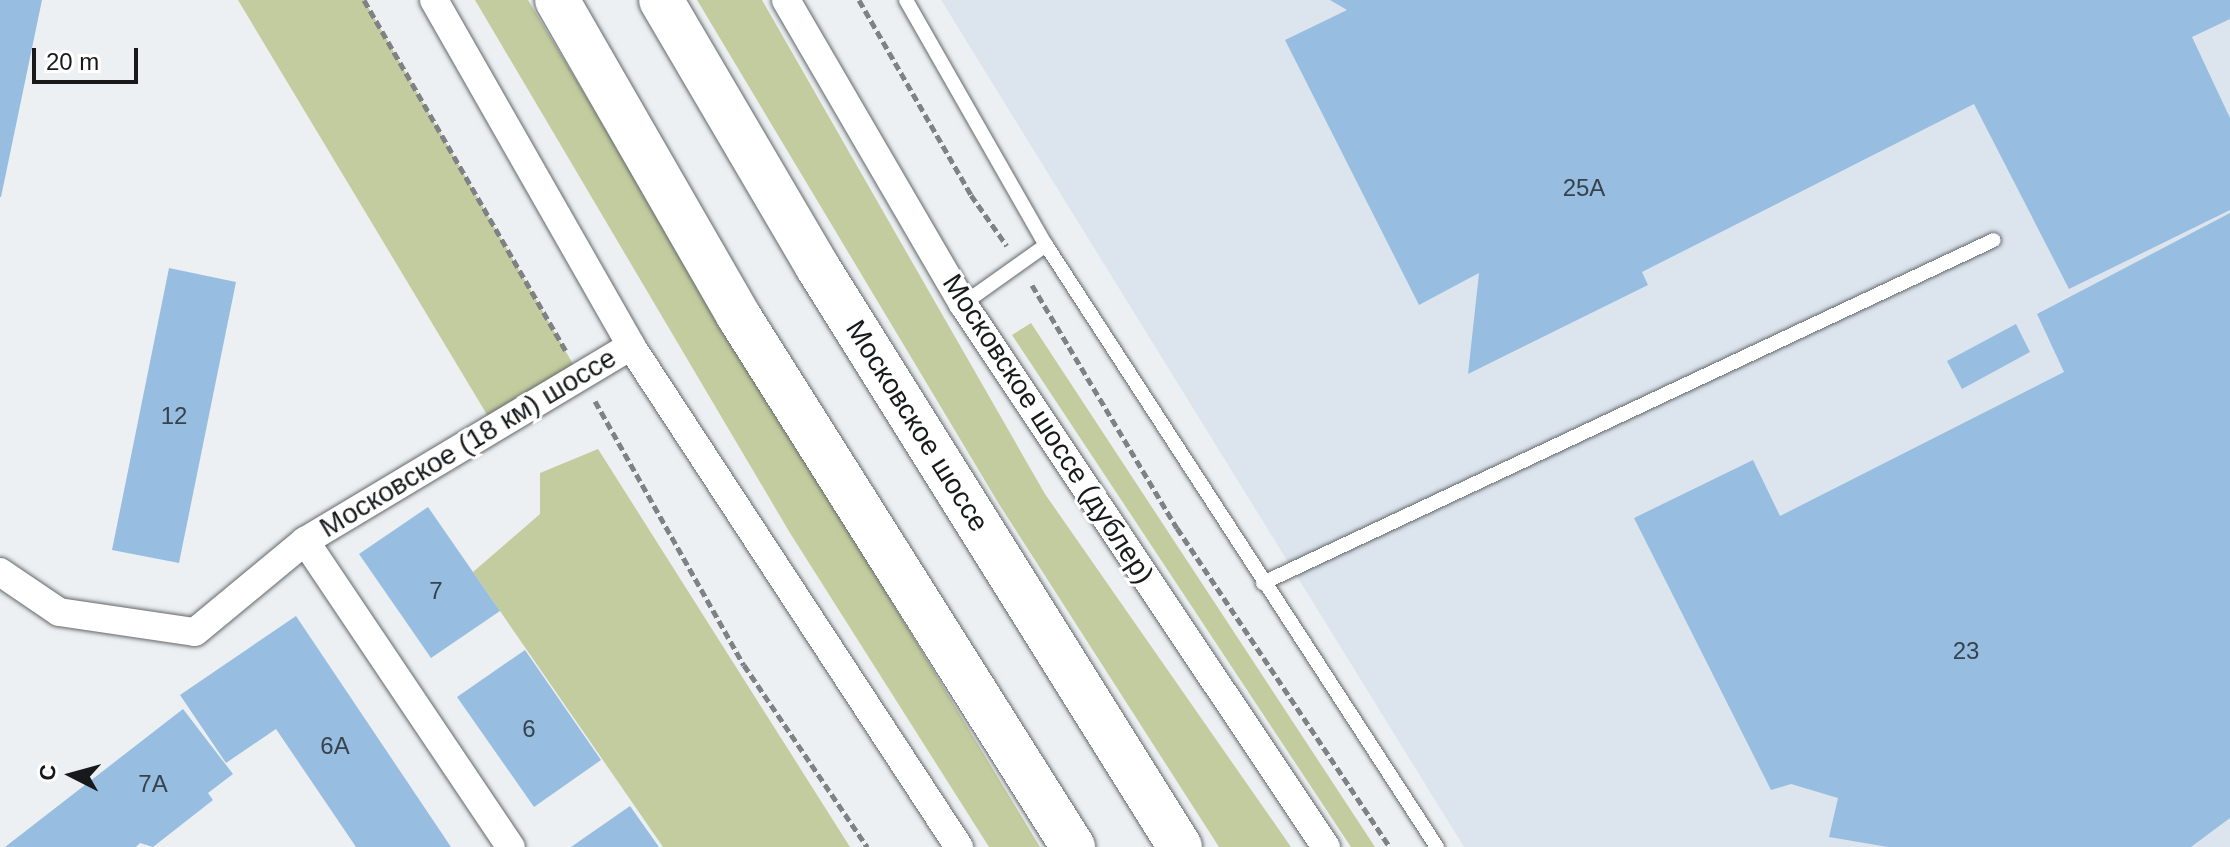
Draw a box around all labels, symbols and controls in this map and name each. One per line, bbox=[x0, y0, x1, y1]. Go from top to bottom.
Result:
scale bar bbox=[36, 32, 142, 82]
text: 20 m bbox=[46, 48, 99, 75]
house number: 25А bbox=[1563, 174, 1605, 202]
street label: Московское шоссе (дублер) bbox=[935, 268, 1161, 590]
street label: Московское шоссе bbox=[838, 314, 996, 538]
street label: Московское (18 км) шоссе bbox=[314, 341, 622, 545]
house number: 12 bbox=[161, 402, 187, 430]
house number: 7 bbox=[429, 577, 443, 605]
house number: 23 bbox=[1953, 637, 1979, 665]
house number: 6 bbox=[522, 715, 536, 743]
house number: 6А bbox=[320, 732, 350, 760]
north arrow bbox=[32, 735, 112, 815]
text: С bbox=[34, 763, 61, 782]
house number: 7А bbox=[138, 770, 168, 798]

